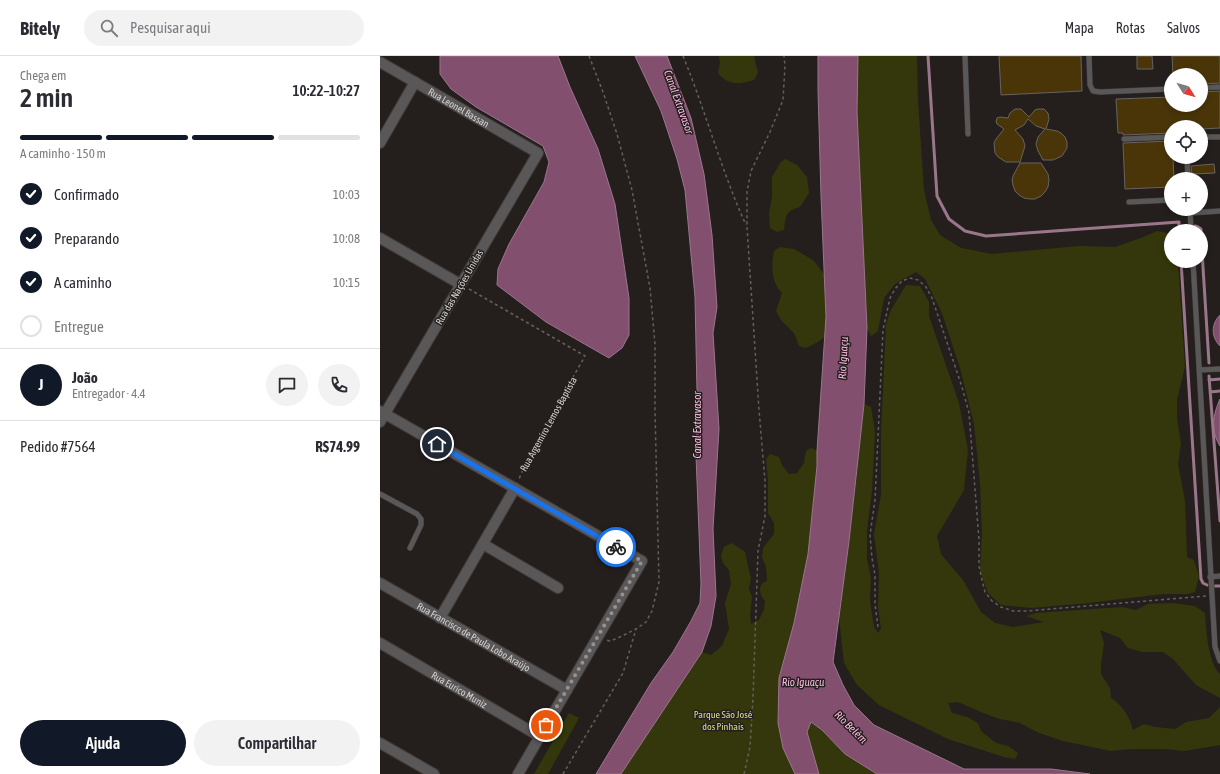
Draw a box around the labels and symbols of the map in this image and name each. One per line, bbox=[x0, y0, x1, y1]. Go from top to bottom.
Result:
water label: Canal Extravasor bbox=[662, 68, 696, 136]
north arrow bbox=[1164, 68, 1208, 112]
street label: Rua Leonel Bassan bbox=[426, 86, 491, 130]
street label: Rua das Nações Unidas bbox=[434, 248, 486, 327]
water label: Rio Iguaçu bbox=[836, 336, 850, 380]
street label: Rua Argemiro Lemos Baptista bbox=[518, 375, 579, 473]
water label: Canal Extravasor bbox=[691, 391, 703, 459]
pin bbox=[420, 427, 454, 461]
courier bbox=[596, 527, 636, 567]
street label: Rua Francisco de Paula Lobo Araújo bbox=[415, 600, 532, 674]
street label: Rua Eurico Muniz bbox=[429, 669, 489, 711]
water label: Rio Iguaçu bbox=[782, 676, 825, 688]
pin bbox=[529, 708, 563, 742]
water label: Rio Belém bbox=[832, 708, 870, 746]
park label: Parque São José dos Pinhais bbox=[694, 709, 753, 732]

